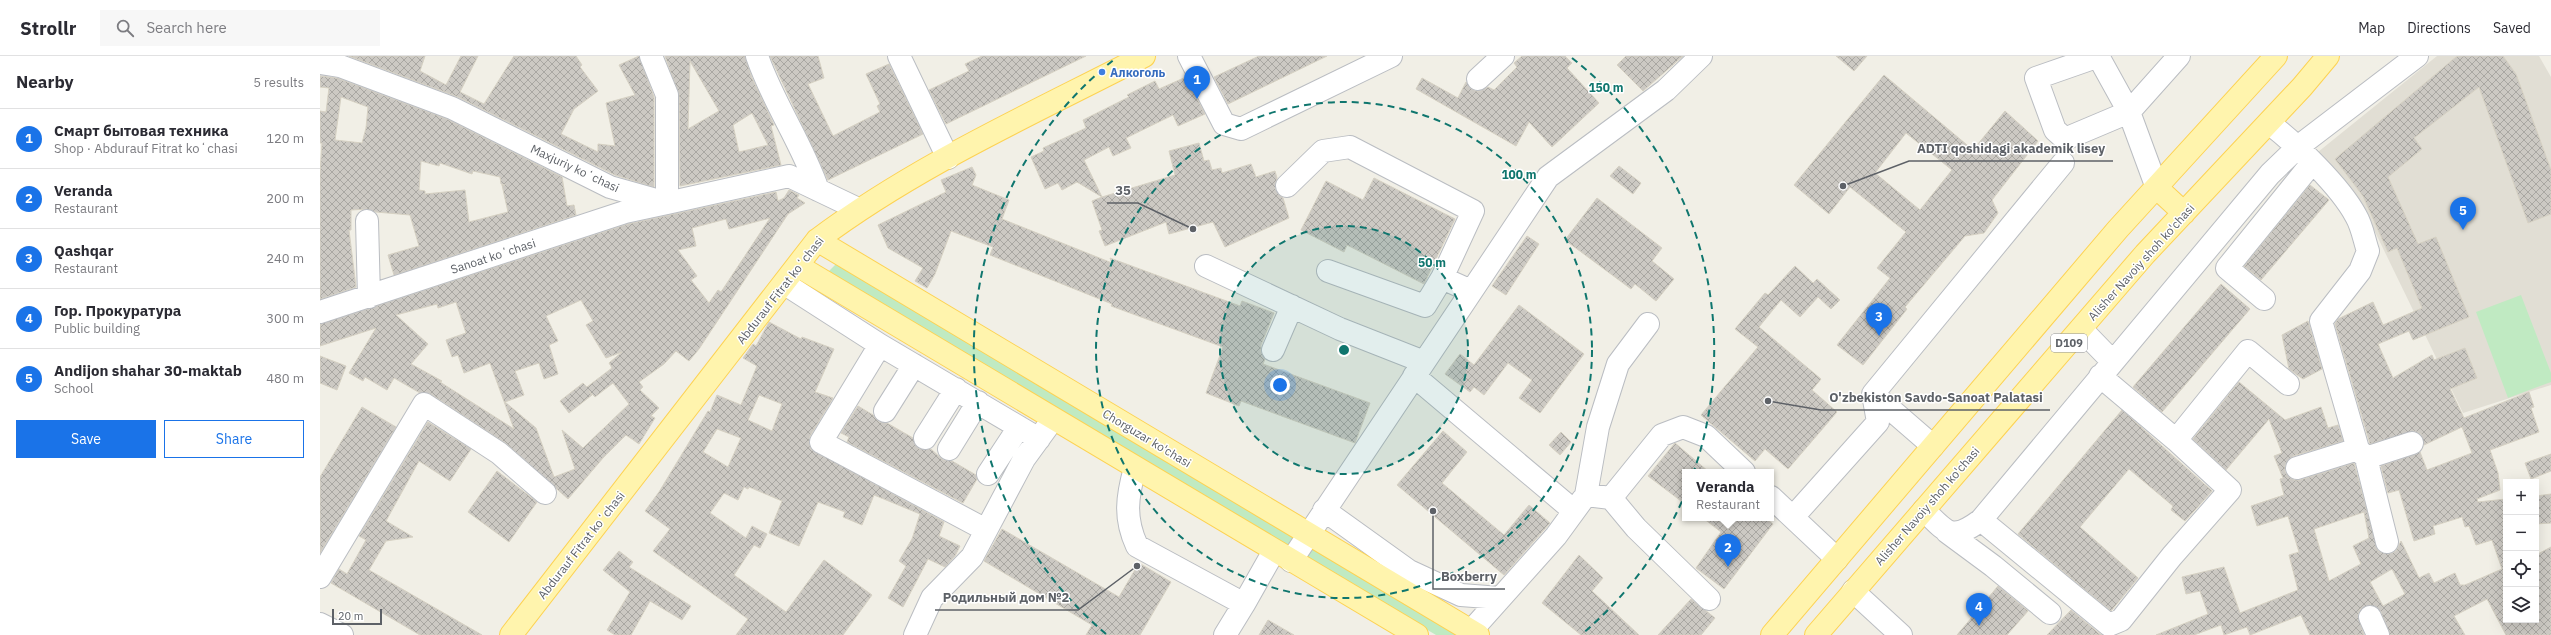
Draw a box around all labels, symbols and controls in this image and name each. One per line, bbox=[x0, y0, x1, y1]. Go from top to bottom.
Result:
search box bbox=[100, 10, 380, 46]
text: Strollr bbox=[20, 16, 76, 40]
icon: search bbox=[114, 17, 136, 39]
text: Search here bbox=[146, 18, 227, 37]
text: Map bbox=[2358, 19, 2385, 37]
text: Directions bbox=[2407, 19, 2471, 37]
text: Saved bbox=[2493, 19, 2531, 37]
place label: Алкоголь bbox=[1110, 65, 1166, 80]
pin: 1 bbox=[1184, 66, 1210, 99]
marker: Алкоголь bbox=[1097, 67, 1107, 77]
text: Nearby bbox=[16, 71, 74, 93]
text: 5 results bbox=[253, 74, 304, 91]
text: 150 m bbox=[1588, 80, 1624, 95]
text: Смарт бытовая техника bbox=[54, 121, 229, 140]
text: 1 bbox=[25, 130, 33, 147]
text: 120 m bbox=[266, 130, 304, 147]
callout: ADTI qoshidagi akademik lisey bbox=[1909, 136, 2113, 161]
text: Shop · Abdurauf Fitrat koʻchasi bbox=[54, 140, 238, 157]
text: ADTI qoshidagi akademik lisey bbox=[1917, 140, 2105, 157]
street label: Maxjuriy koʻchasi bbox=[528, 141, 622, 195]
text: 100 m bbox=[1501, 167, 1537, 182]
callout: 35 bbox=[1107, 178, 1138, 203]
text: Veranda bbox=[54, 181, 113, 200]
text: 35 bbox=[1115, 182, 1131, 199]
text: 2 bbox=[25, 190, 33, 207]
text: 200 m bbox=[266, 190, 304, 207]
pin: 5 bbox=[2450, 197, 2476, 230]
text: Restaurant bbox=[54, 200, 118, 217]
street label: Alisher Navoiy shoh ko'chasi bbox=[2085, 201, 2197, 323]
street label: Abdurauf Fitrat koʻchasi bbox=[733, 233, 827, 347]
street label: Sanoat koʻchasi bbox=[449, 235, 537, 277]
text: Qashqar bbox=[54, 241, 113, 260]
text: 3 bbox=[25, 250, 33, 267]
text: 240 m bbox=[266, 250, 304, 267]
text: 50 m bbox=[1418, 255, 1446, 270]
text: Restaurant bbox=[54, 260, 118, 277]
text: Гор. Прокуратура bbox=[54, 301, 181, 320]
pin: 3 bbox=[1866, 303, 1892, 336]
text: 4 bbox=[25, 310, 33, 327]
text: 300 m bbox=[266, 310, 304, 327]
text: Public building bbox=[54, 320, 140, 337]
road number: D109 bbox=[2051, 334, 2087, 352]
centre of rings bbox=[1337, 343, 1351, 357]
text: Andijon shahar 30-maktab bbox=[54, 361, 242, 380]
text: 5 bbox=[25, 370, 33, 387]
text: 480 m bbox=[266, 370, 304, 387]
your location bbox=[1270, 375, 1290, 395]
text: School bbox=[54, 380, 94, 397]
callout: O'zbekiston Savdo-Sanoat Palatasi bbox=[1821, 385, 2050, 410]
text: O'zbekiston Savdo-Sanoat Palatasi bbox=[1829, 389, 2043, 406]
street label: Chorguzar ko'chasi bbox=[1100, 406, 1194, 470]
button: Save bbox=[16, 420, 156, 458]
button: Share bbox=[164, 420, 304, 458]
street label: Alisher Navoiy shoh ko'chasi bbox=[1871, 444, 1983, 568]
popup bbox=[1682, 469, 1774, 521]
text: Veranda bbox=[1696, 477, 1755, 496]
map controls bbox=[2503, 479, 2539, 623]
button: + bbox=[2503, 479, 2539, 515]
street label: Abdurauf Fitrat koʻchasi bbox=[534, 488, 628, 602]
text: Restaurant bbox=[1696, 496, 1760, 513]
button: − bbox=[2503, 515, 2539, 551]
pin: 2 bbox=[1715, 534, 1741, 567]
button: locate bbox=[2503, 551, 2539, 587]
callout: Boxberry bbox=[1433, 564, 1505, 589]
text: Boxberry bbox=[1441, 568, 1497, 585]
callout: Родильный дом №2 bbox=[935, 585, 1078, 610]
button: layers bbox=[2503, 587, 2539, 623]
text: Родильный дом №2 bbox=[943, 589, 1070, 606]
pin: 4 bbox=[1966, 593, 1992, 626]
scale bar bbox=[332, 607, 382, 626]
text: 20 m bbox=[338, 609, 363, 623]

